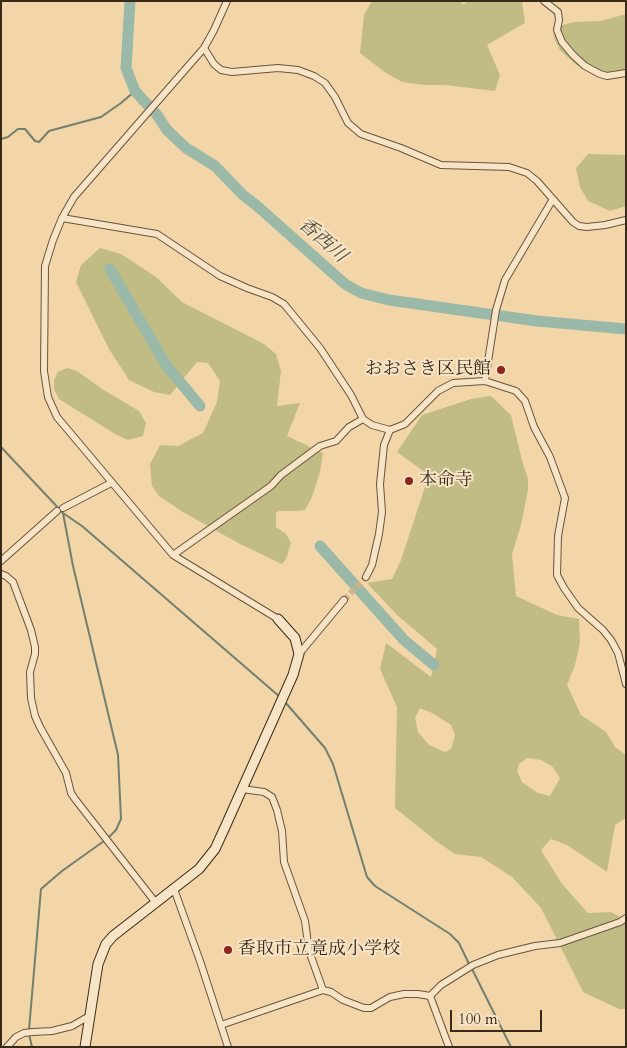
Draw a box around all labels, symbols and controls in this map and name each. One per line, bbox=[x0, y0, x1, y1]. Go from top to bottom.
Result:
water label: 香西川 bbox=[293, 214, 351, 268]
place label: おおさき区民館 bbox=[365, 359, 491, 381]
marker: おおさき区民館 bbox=[495, 364, 507, 376]
place label: 本命寺 bbox=[419, 470, 473, 492]
marker: 本命寺 bbox=[403, 475, 415, 487]
place label: 香取市立竟成小学校 bbox=[238, 939, 400, 961]
marker: 香取市立竟成小学校 bbox=[222, 944, 234, 956]
scale bar bbox=[452, 1000, 544, 1032]
text: 100 m bbox=[458, 1009, 498, 1029]

